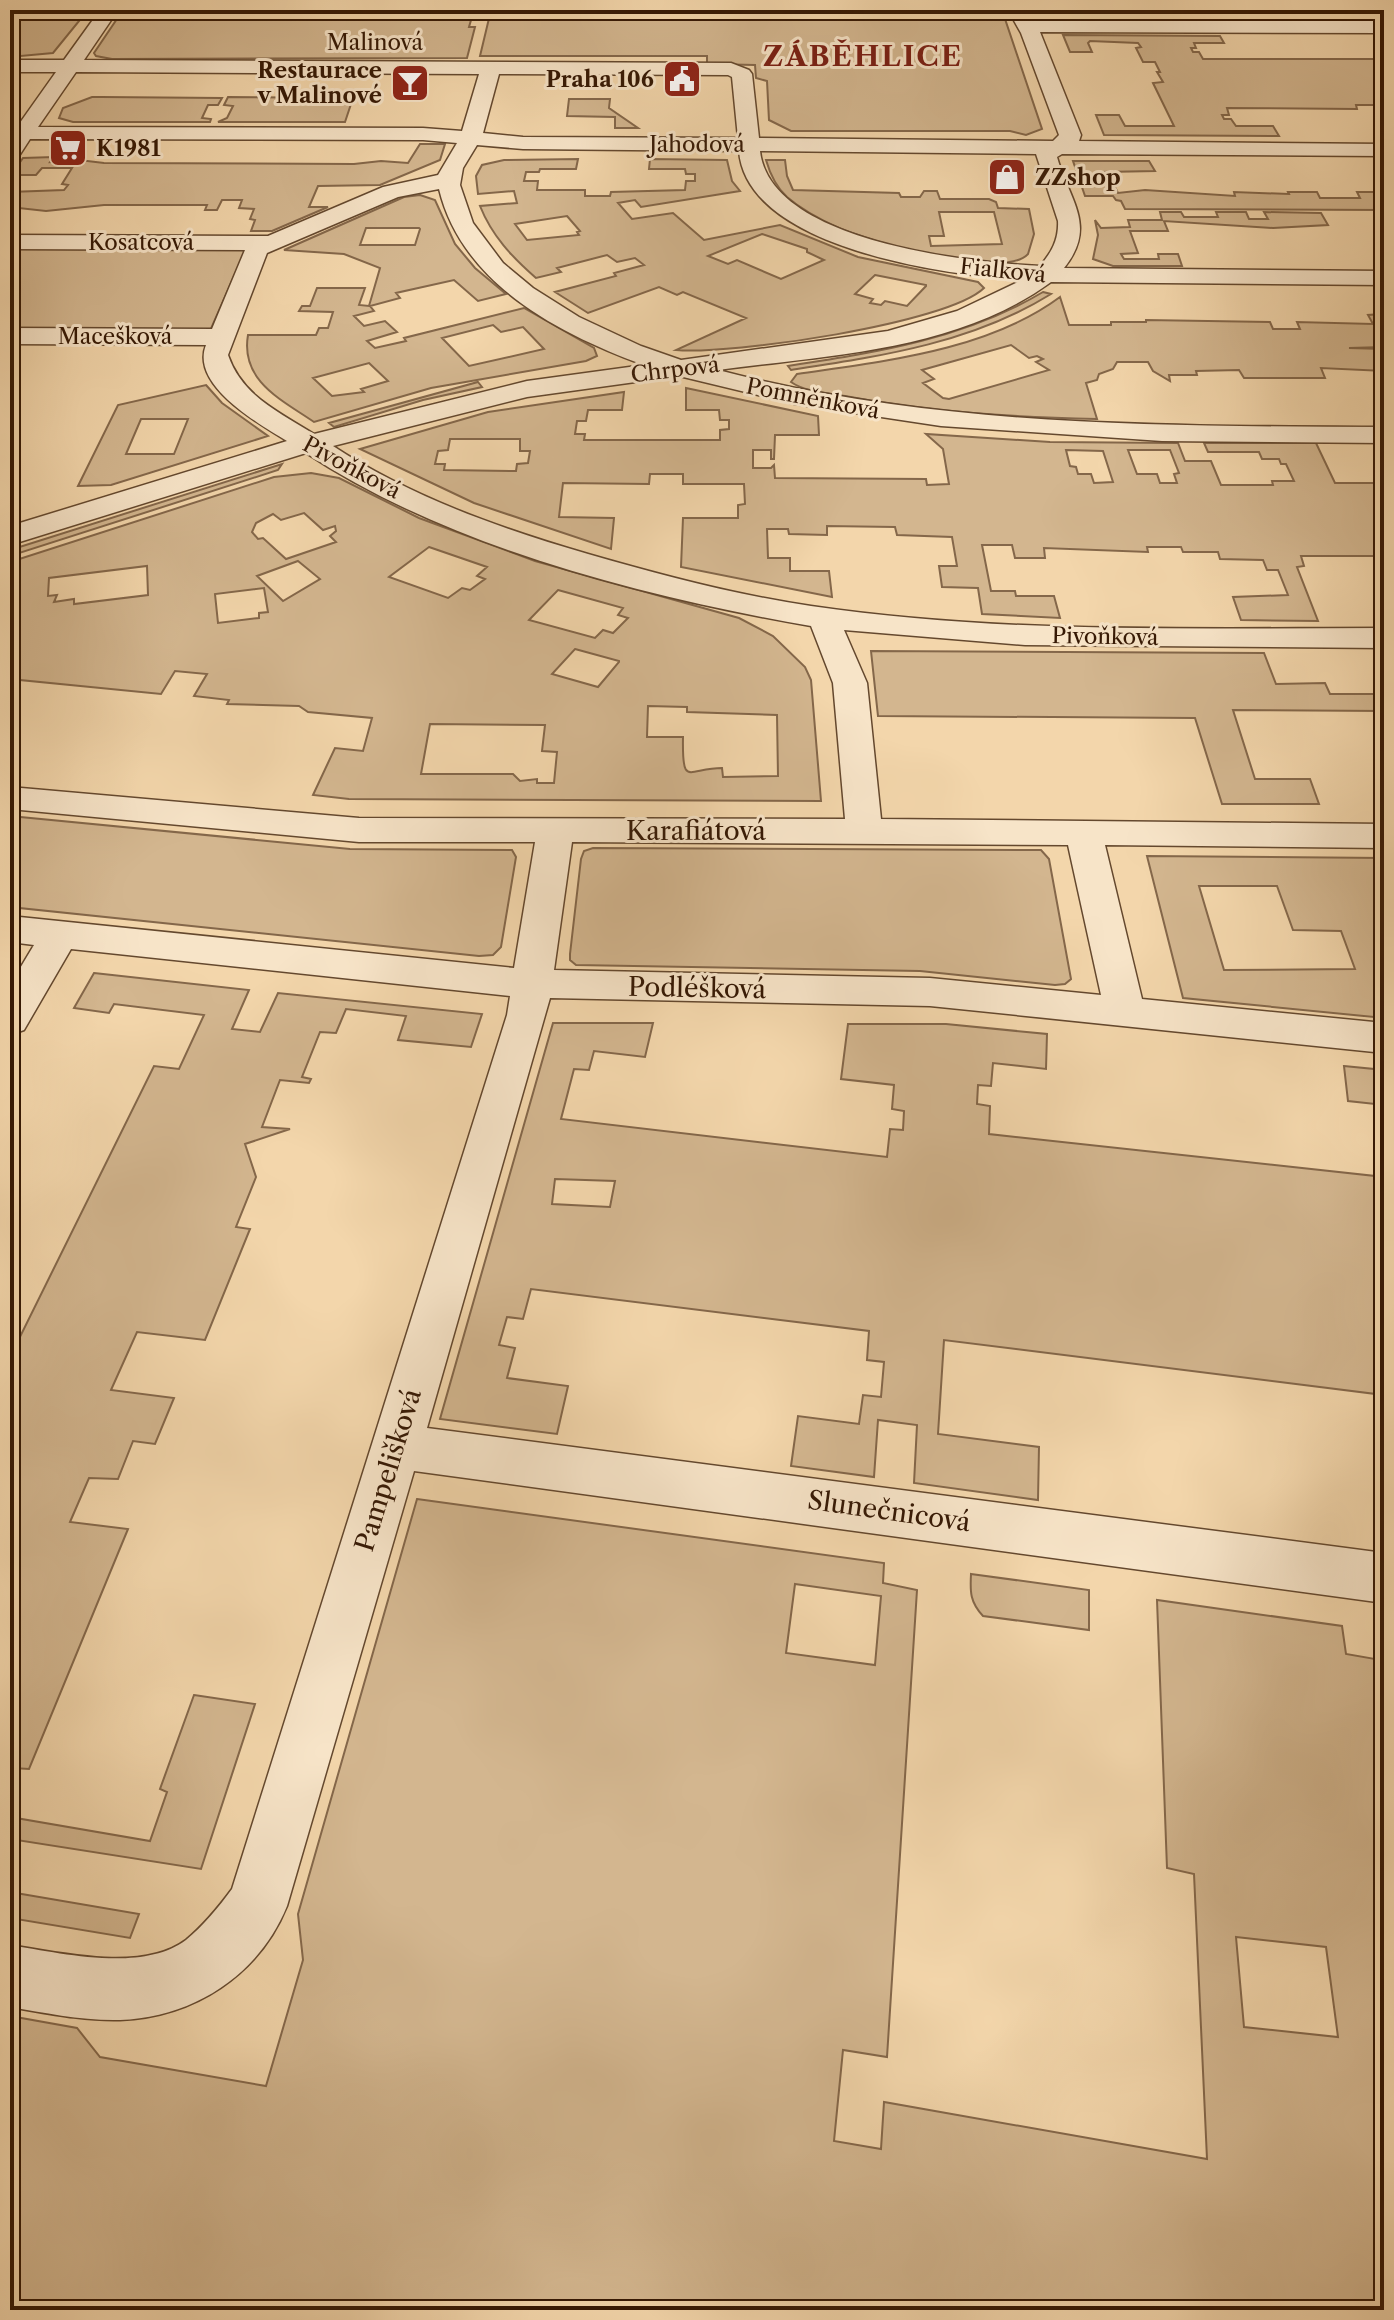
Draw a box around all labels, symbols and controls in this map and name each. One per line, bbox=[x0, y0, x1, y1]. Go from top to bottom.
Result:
street label: Malinová bbox=[327, 29, 424, 56]
district label: ZÁBĚHLICE bbox=[763, 39, 963, 73]
place label: Restaurace v Malinové bbox=[256, 57, 382, 109]
public building icon: Praha 106 bbox=[661, 58, 703, 100]
bar icon: Restaurace v Malinové bbox=[389, 62, 431, 104]
place label: Praha 106 bbox=[546, 66, 654, 93]
supermarket icon: K1981 bbox=[47, 127, 89, 169]
street label: Jahodová bbox=[646, 131, 745, 158]
place label: K1981 bbox=[96, 135, 161, 162]
shop icon: ZZshop bbox=[986, 156, 1028, 198]
place label: ZZshop bbox=[1035, 164, 1121, 191]
street label: Kosatcová bbox=[88, 229, 194, 256]
street label: Fialková bbox=[958, 253, 1048, 288]
street label: Macešková bbox=[58, 323, 173, 350]
street label: Chrpová bbox=[629, 351, 721, 388]
street label: Pomněnková bbox=[744, 372, 882, 425]
street label: Pivoňková bbox=[298, 430, 406, 505]
street label: Pivoňková bbox=[1051, 622, 1159, 651]
street label: Karafiátová bbox=[626, 815, 766, 847]
street label: Podléšková bbox=[628, 971, 767, 1005]
street label: Pampelišková bbox=[348, 1384, 428, 1555]
street label: Slunečnicová bbox=[806, 1484, 973, 1538]

